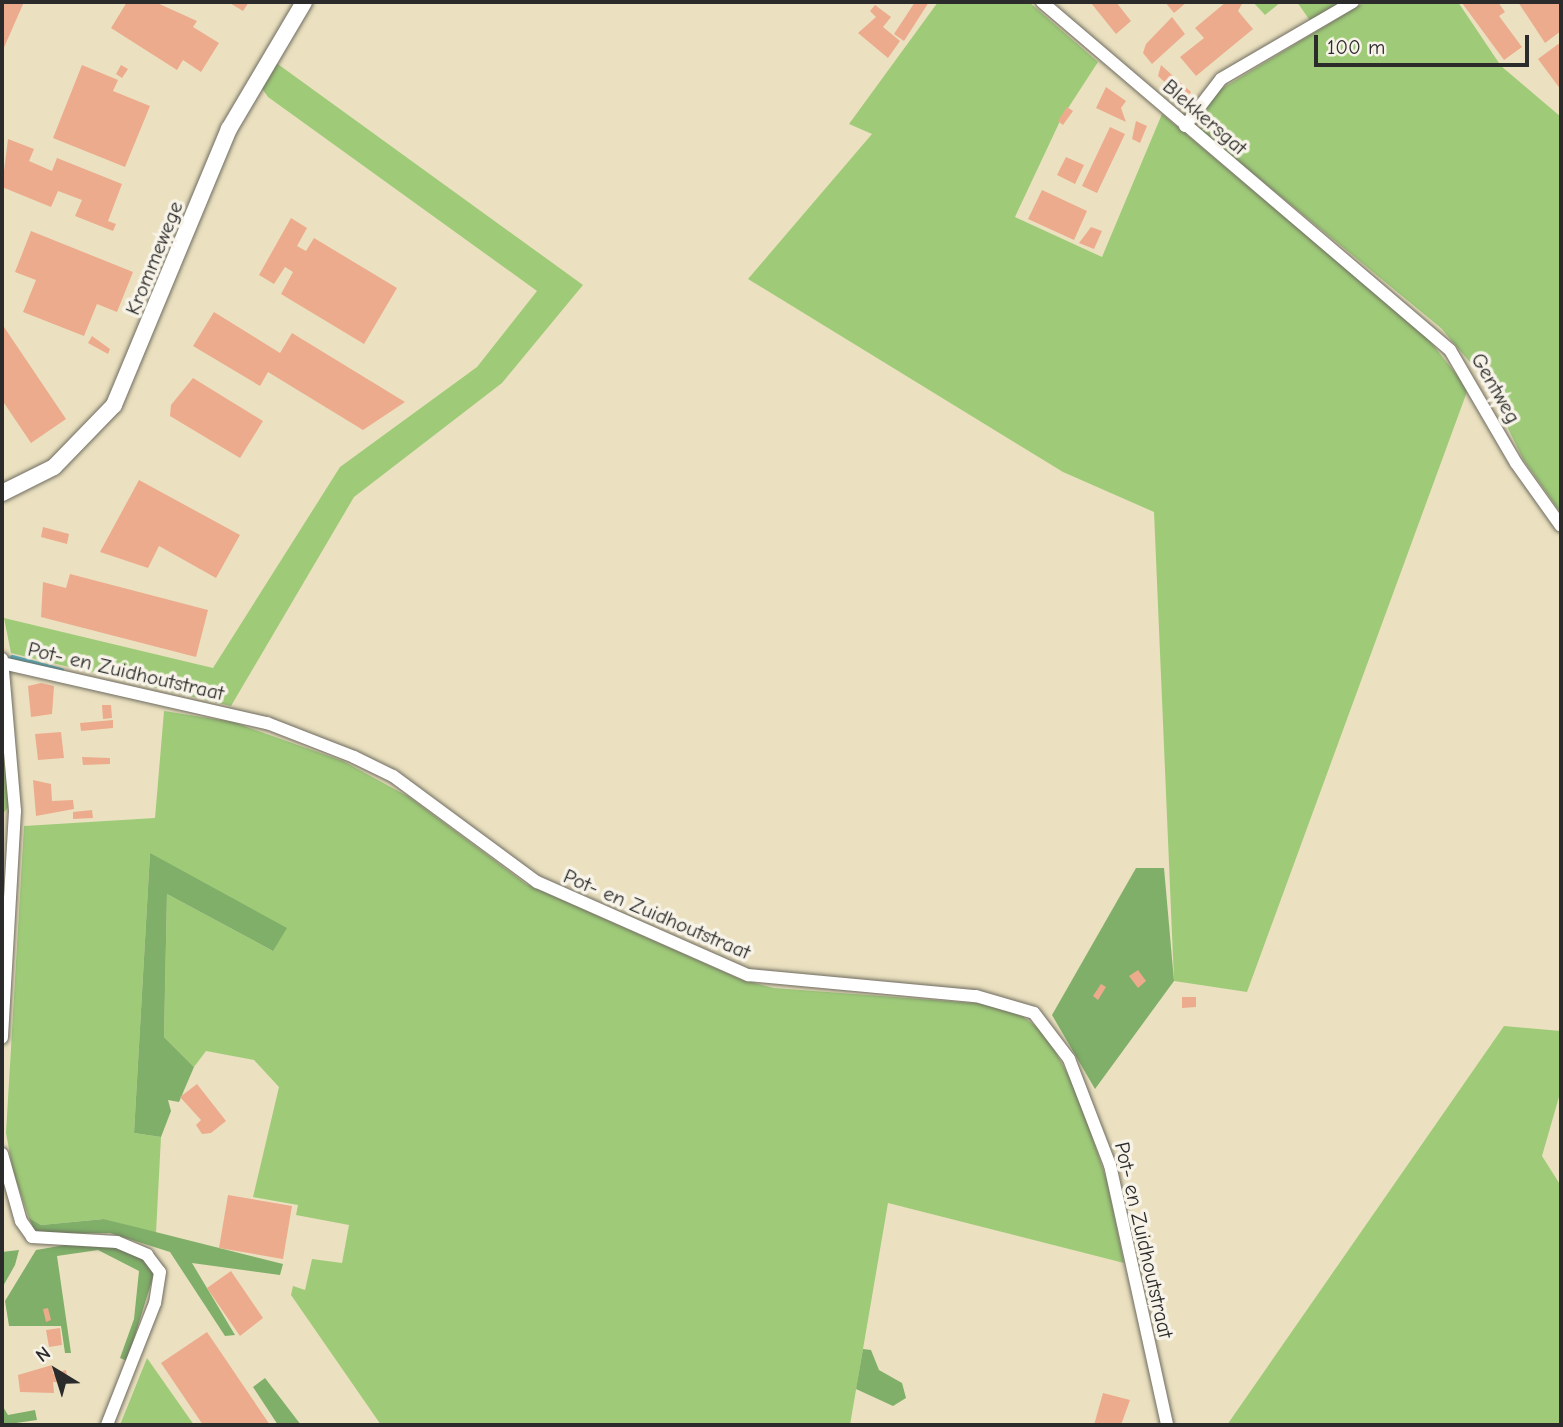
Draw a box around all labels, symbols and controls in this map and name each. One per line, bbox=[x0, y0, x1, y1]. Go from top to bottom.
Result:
scale bar bbox=[1318, 21, 1533, 65]
text: 100 m bbox=[1327, 35, 1385, 59]
street label: Blekkersgat bbox=[1158, 74, 1252, 160]
street label: Krommewege bbox=[120, 197, 188, 319]
street label: Gentweg bbox=[1466, 348, 1526, 428]
street label: Pot- en Zuidhoutstraat bbox=[25, 636, 227, 706]
street label: Pot- en Zuidhoutstraat bbox=[560, 863, 754, 965]
street label: Pot- en Zuidhoutstraat bbox=[1109, 1139, 1179, 1341]
north arrow bbox=[21, 1336, 91, 1406]
text: N bbox=[31, 1342, 55, 1367]

